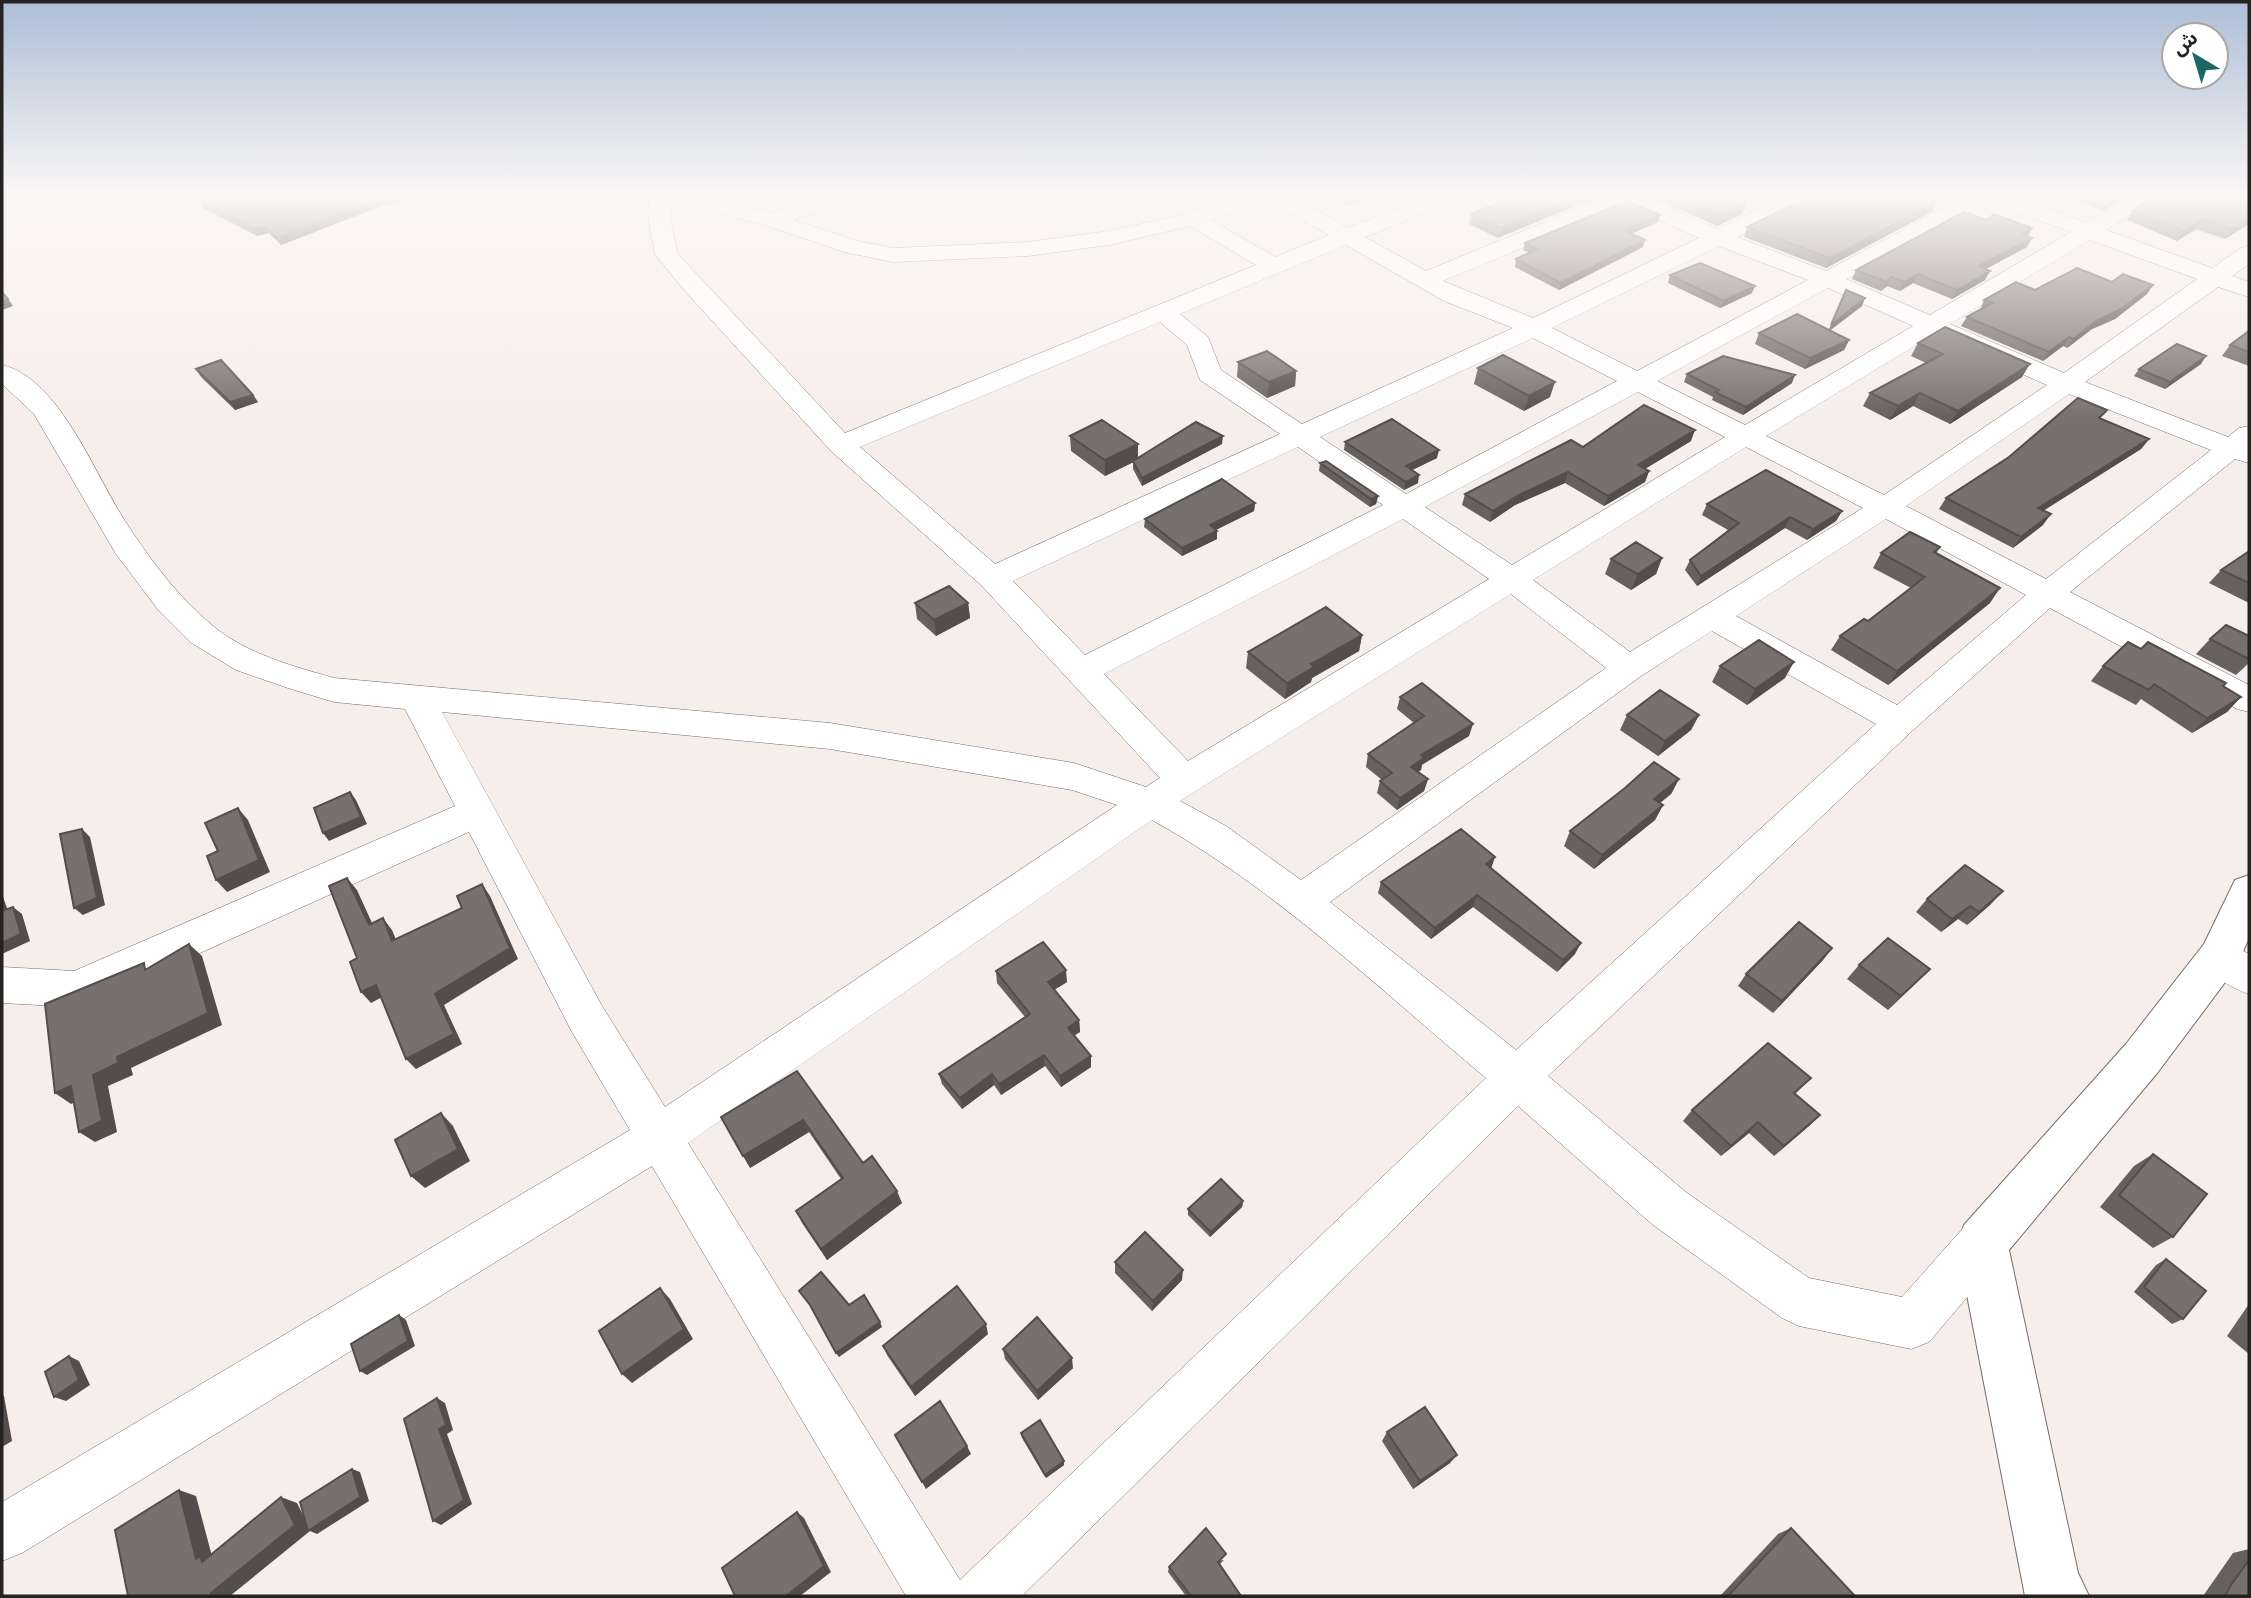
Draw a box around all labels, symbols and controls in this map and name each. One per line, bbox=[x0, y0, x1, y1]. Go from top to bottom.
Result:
north arrow bbox=[2160, 21, 2230, 91]
text: ش bbox=[2168, 27, 2202, 60]

